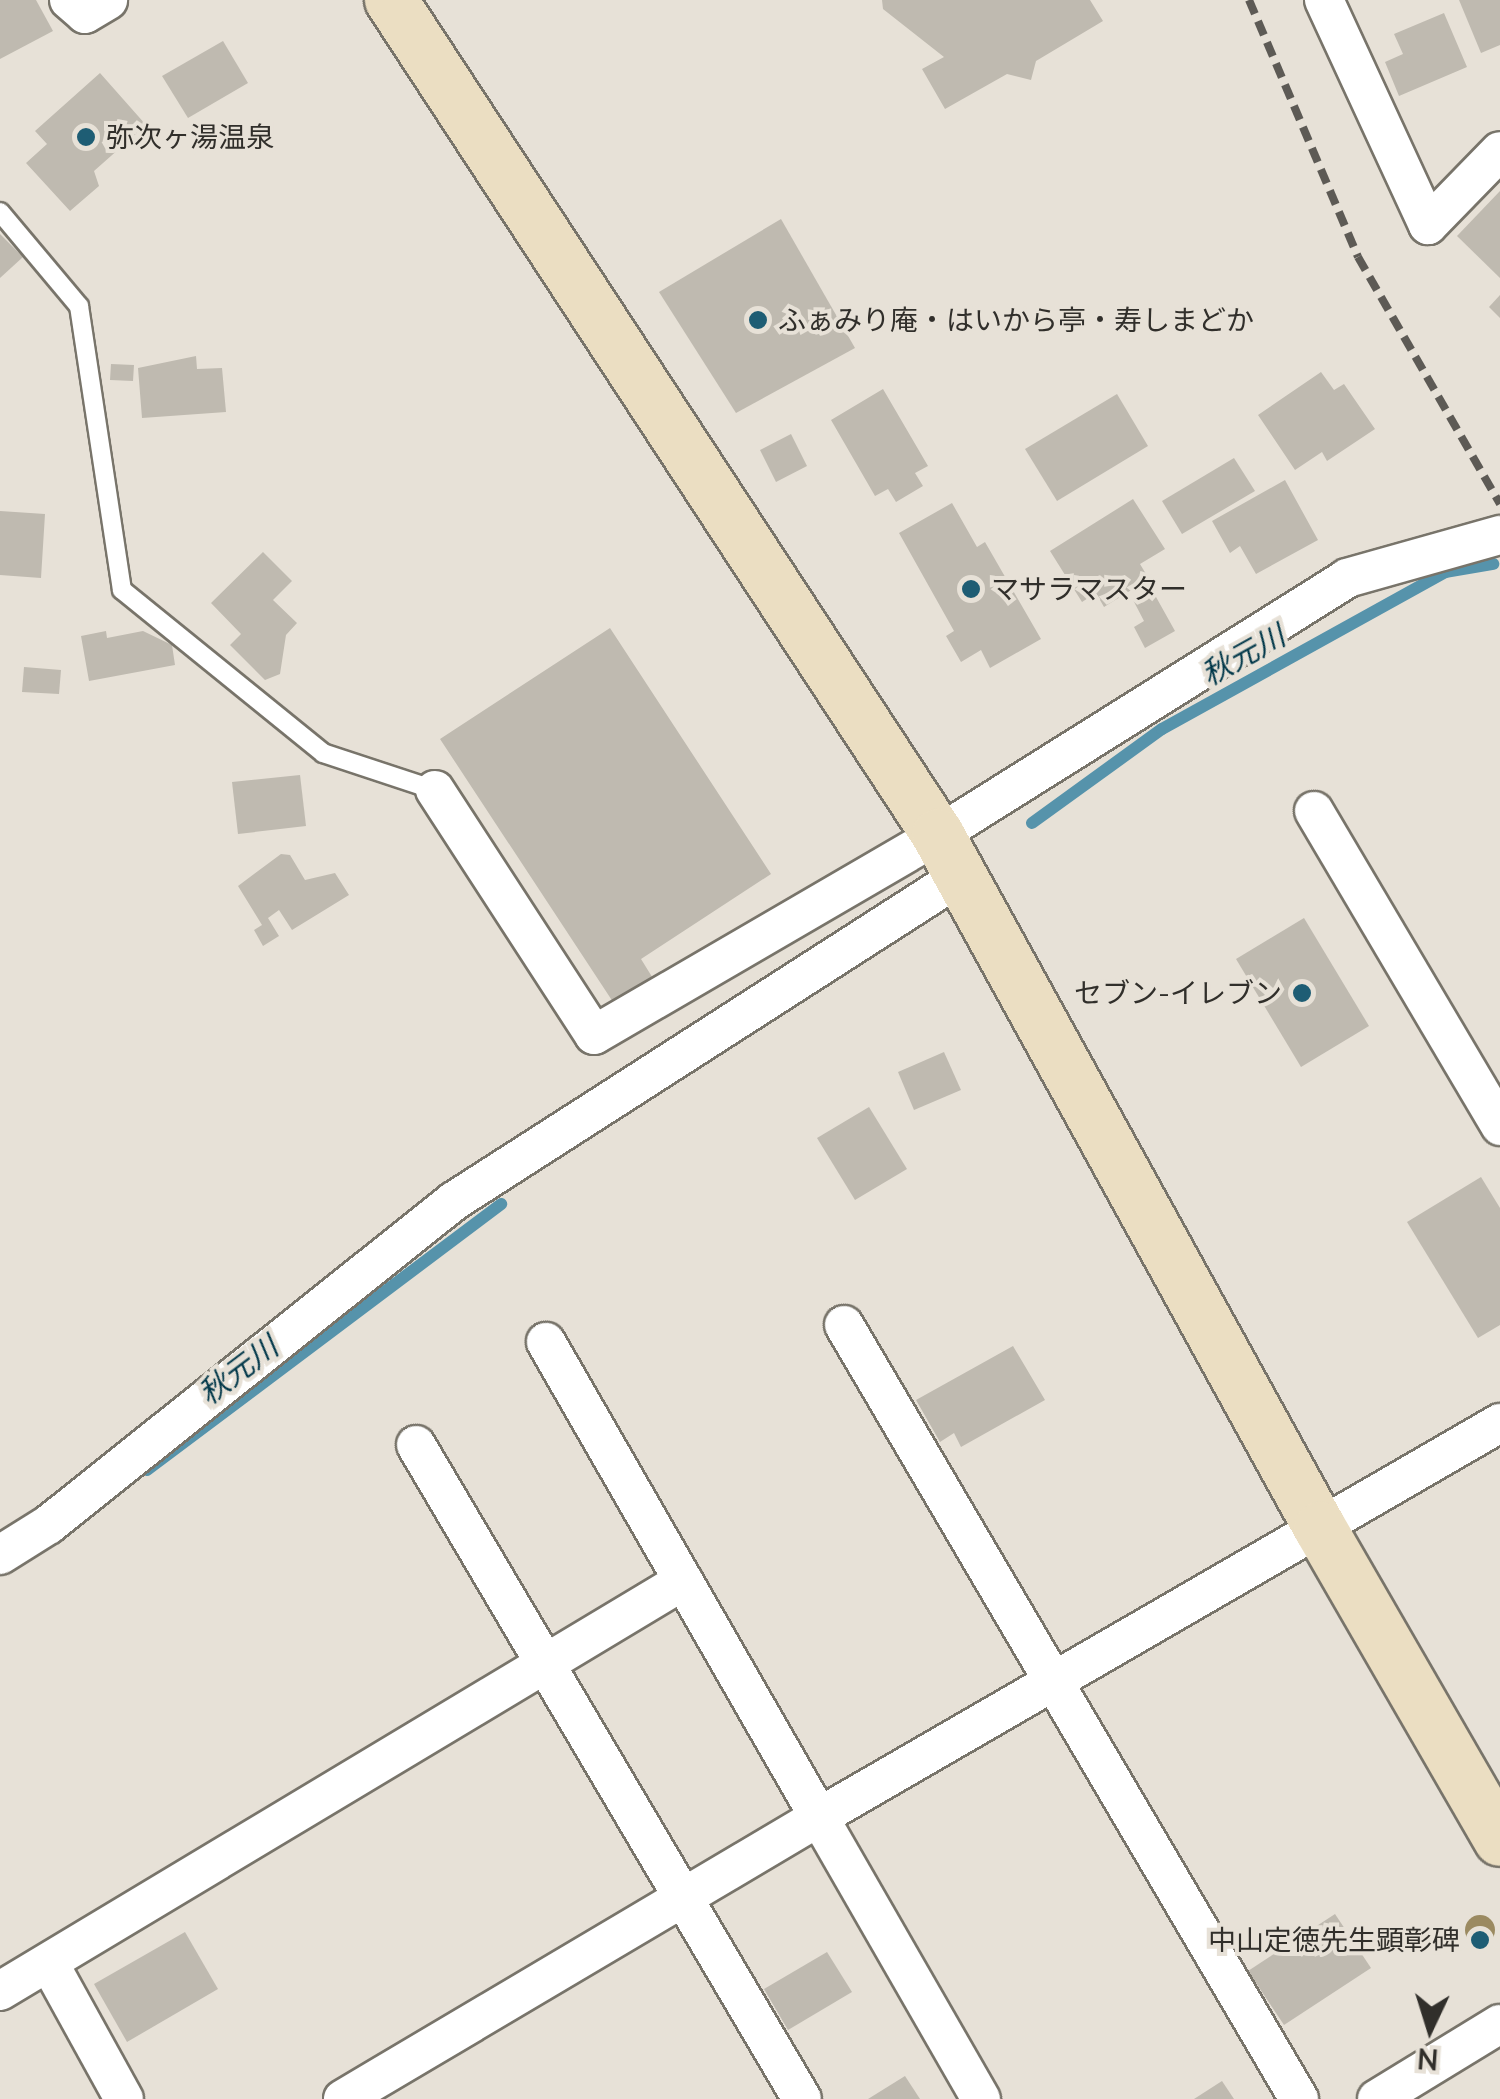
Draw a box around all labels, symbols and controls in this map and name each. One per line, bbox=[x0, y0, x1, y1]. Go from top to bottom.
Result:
place label: 弥次ヶ湯温泉 bbox=[106, 120, 274, 154]
marker: 弥次ヶ湯温泉 bbox=[75, 126, 97, 148]
place label: ふぁみり庵・はいから亭・寿しまどか bbox=[778, 303, 1254, 337]
marker: ふぁみり庵・はいから亭・寿しまどか bbox=[747, 309, 769, 331]
place label: マサラマスター bbox=[991, 572, 1187, 606]
marker: マサラマスター bbox=[960, 578, 982, 600]
water label: 秋元川 bbox=[1195, 617, 1291, 693]
place label: セブン-イレブン bbox=[1074, 976, 1282, 1010]
marker: セブン-イレブン bbox=[1291, 982, 1313, 1004]
water label: 秋元川 bbox=[191, 1329, 285, 1411]
place label: 中山定徳先生顕彰碑 bbox=[1208, 1923, 1460, 1957]
marker: 中山定徳先生顕彰碑 bbox=[1469, 1929, 1491, 1951]
north arrow bbox=[1380, 1979, 1480, 2079]
text: N bbox=[1416, 2041, 1440, 2078]

